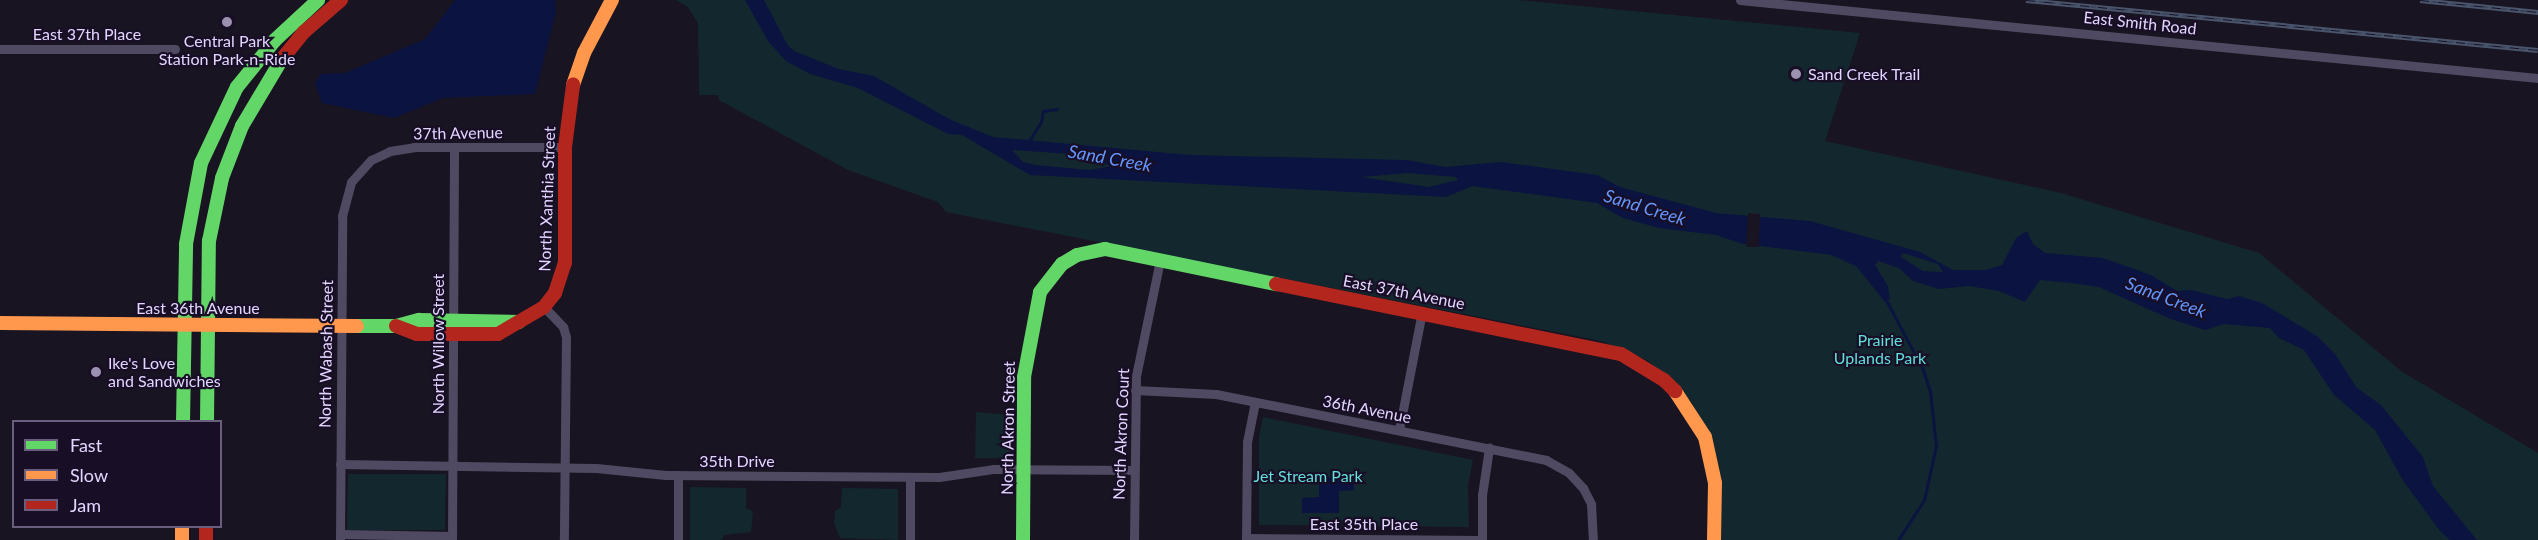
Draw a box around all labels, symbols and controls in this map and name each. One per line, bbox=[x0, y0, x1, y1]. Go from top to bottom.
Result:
street label: East Smith Road bbox=[2083, 8, 2197, 38]
marker: Central Park Station Park-n-Ride bbox=[220, 15, 234, 29]
street label: East 37th Place bbox=[33, 24, 141, 44]
place label: Central Park Station Park-n-Ride bbox=[159, 31, 295, 69]
place label: Sand Creek Trail bbox=[1808, 64, 1921, 84]
marker: Sand Creek Trail bbox=[1789, 67, 1803, 81]
street label: 37th Avenue bbox=[413, 123, 503, 143]
street label: North Xanthia Street bbox=[535, 126, 559, 272]
water label: Sand Creek bbox=[1067, 140, 1153, 176]
water label: Sand Creek bbox=[1602, 184, 1688, 230]
street label: East 37th Avenue bbox=[1341, 271, 1467, 313]
water label: Sand Creek bbox=[2123, 272, 2209, 322]
street label: North Willow Street bbox=[428, 273, 448, 415]
street label: North Wabash Street bbox=[315, 280, 337, 428]
street label: East 36th Avenue bbox=[136, 298, 260, 318]
park label: Prairie Uplands Park bbox=[1834, 330, 1926, 368]
place label: Ike's Love and Sandwiches bbox=[108, 353, 221, 391]
street label: North Akron Street bbox=[997, 361, 1019, 495]
marker: Ike's Love and Sandwiches bbox=[89, 365, 103, 379]
street label: North Akron Court bbox=[1109, 368, 1133, 500]
street label: 36th Avenue bbox=[1321, 391, 1413, 427]
legend bbox=[12, 420, 222, 528]
text: Fast bbox=[70, 434, 102, 456]
street label: 35th Drive bbox=[699, 451, 775, 471]
text: Slow bbox=[70, 464, 108, 486]
park label: Jet Stream Park bbox=[1253, 466, 1363, 486]
text: Jam bbox=[70, 494, 101, 516]
street label: East 35th Place bbox=[1310, 514, 1418, 534]

